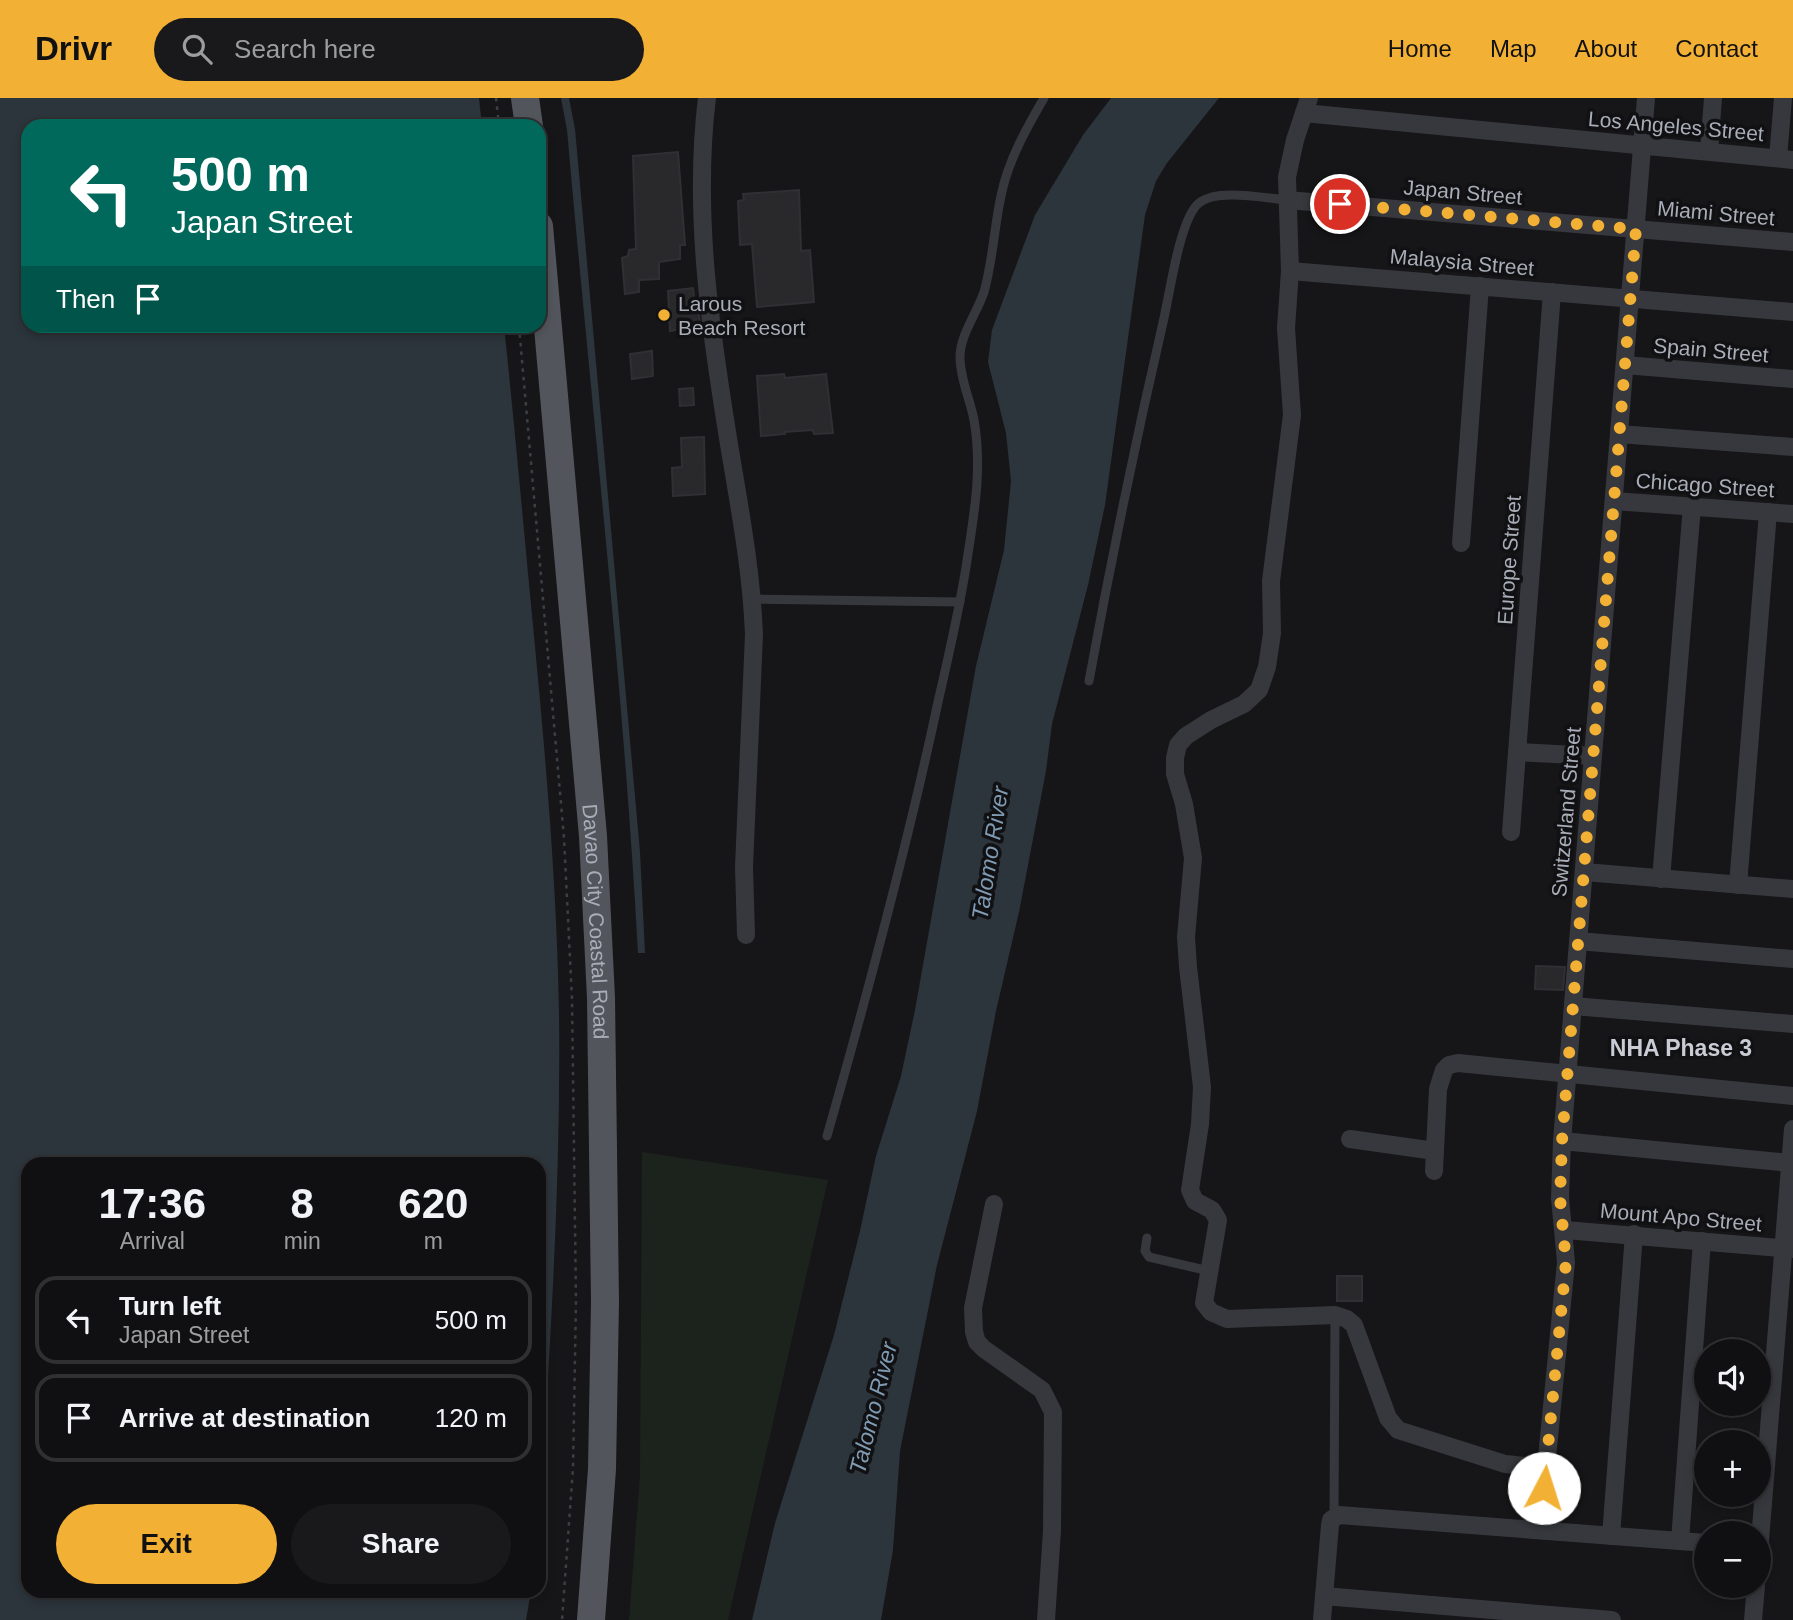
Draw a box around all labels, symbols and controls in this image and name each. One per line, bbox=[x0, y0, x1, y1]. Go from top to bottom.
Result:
search box bbox=[154, 18, 644, 81]
text: Drivr bbox=[35, 30, 112, 67]
icon: search bbox=[178, 30, 216, 68]
text: Search here bbox=[234, 34, 376, 64]
text: Home bbox=[1388, 35, 1452, 62]
text: Map bbox=[1490, 35, 1537, 62]
text: About bbox=[1575, 35, 1637, 62]
text: Contact bbox=[1675, 35, 1758, 62]
street label: Los Angeles Street bbox=[1587, 107, 1765, 145]
icon: left bbox=[56, 147, 147, 238]
text: 500 m bbox=[171, 147, 310, 201]
pin bbox=[1310, 174, 1370, 234]
street label: Japan Street bbox=[1403, 175, 1523, 209]
icon: arrive bbox=[1321, 185, 1359, 223]
street label: Miami Street bbox=[1656, 196, 1776, 230]
text: Japan Street bbox=[171, 204, 352, 240]
street label: Malaysia Street bbox=[1389, 244, 1535, 280]
icon: arrive bbox=[129, 280, 167, 318]
text: Then bbox=[56, 284, 115, 314]
place label: Larous Beach Resort bbox=[678, 292, 805, 339]
marker: Larous Beach Resort bbox=[656, 307, 672, 323]
street label: Spain Street bbox=[1652, 334, 1770, 367]
street label: Chicago Street bbox=[1635, 469, 1775, 501]
street label: Europe Street bbox=[1493, 494, 1525, 625]
street label: Switzerland Street bbox=[1547, 726, 1585, 898]
water label: Talomo River bbox=[967, 783, 1014, 922]
street label: Davao City Coastal Road bbox=[579, 803, 613, 1040]
district label: NHA Phase 3 bbox=[1610, 1035, 1752, 1061]
text: 17:36 bbox=[99, 1180, 206, 1227]
text: 8 bbox=[290, 1180, 314, 1227]
text: 620 bbox=[398, 1180, 468, 1227]
street label: Mount Apo Street bbox=[1599, 1198, 1763, 1236]
text: Arrival bbox=[120, 1228, 185, 1254]
text: min bbox=[284, 1228, 321, 1254]
text: m bbox=[424, 1228, 443, 1254]
text: Turn left bbox=[119, 1291, 221, 1321]
icon: left bbox=[60, 1301, 98, 1339]
text: 500 m bbox=[435, 1305, 507, 1335]
text: Japan Street bbox=[119, 1322, 249, 1348]
water label: Talomo River bbox=[844, 1338, 902, 1476]
map controls bbox=[1694, 1339, 1771, 1598]
button: sound bbox=[1694, 1339, 1771, 1416]
icon: arrive bbox=[60, 1399, 98, 1437]
text: Arrive at destination bbox=[119, 1403, 370, 1433]
text: 120 m bbox=[435, 1403, 507, 1433]
button: + bbox=[1694, 1430, 1771, 1507]
position arrow bbox=[1507, 1451, 1581, 1525]
button: Exit bbox=[56, 1504, 277, 1584]
button: Share bbox=[291, 1504, 511, 1584]
button: − bbox=[1694, 1521, 1771, 1598]

